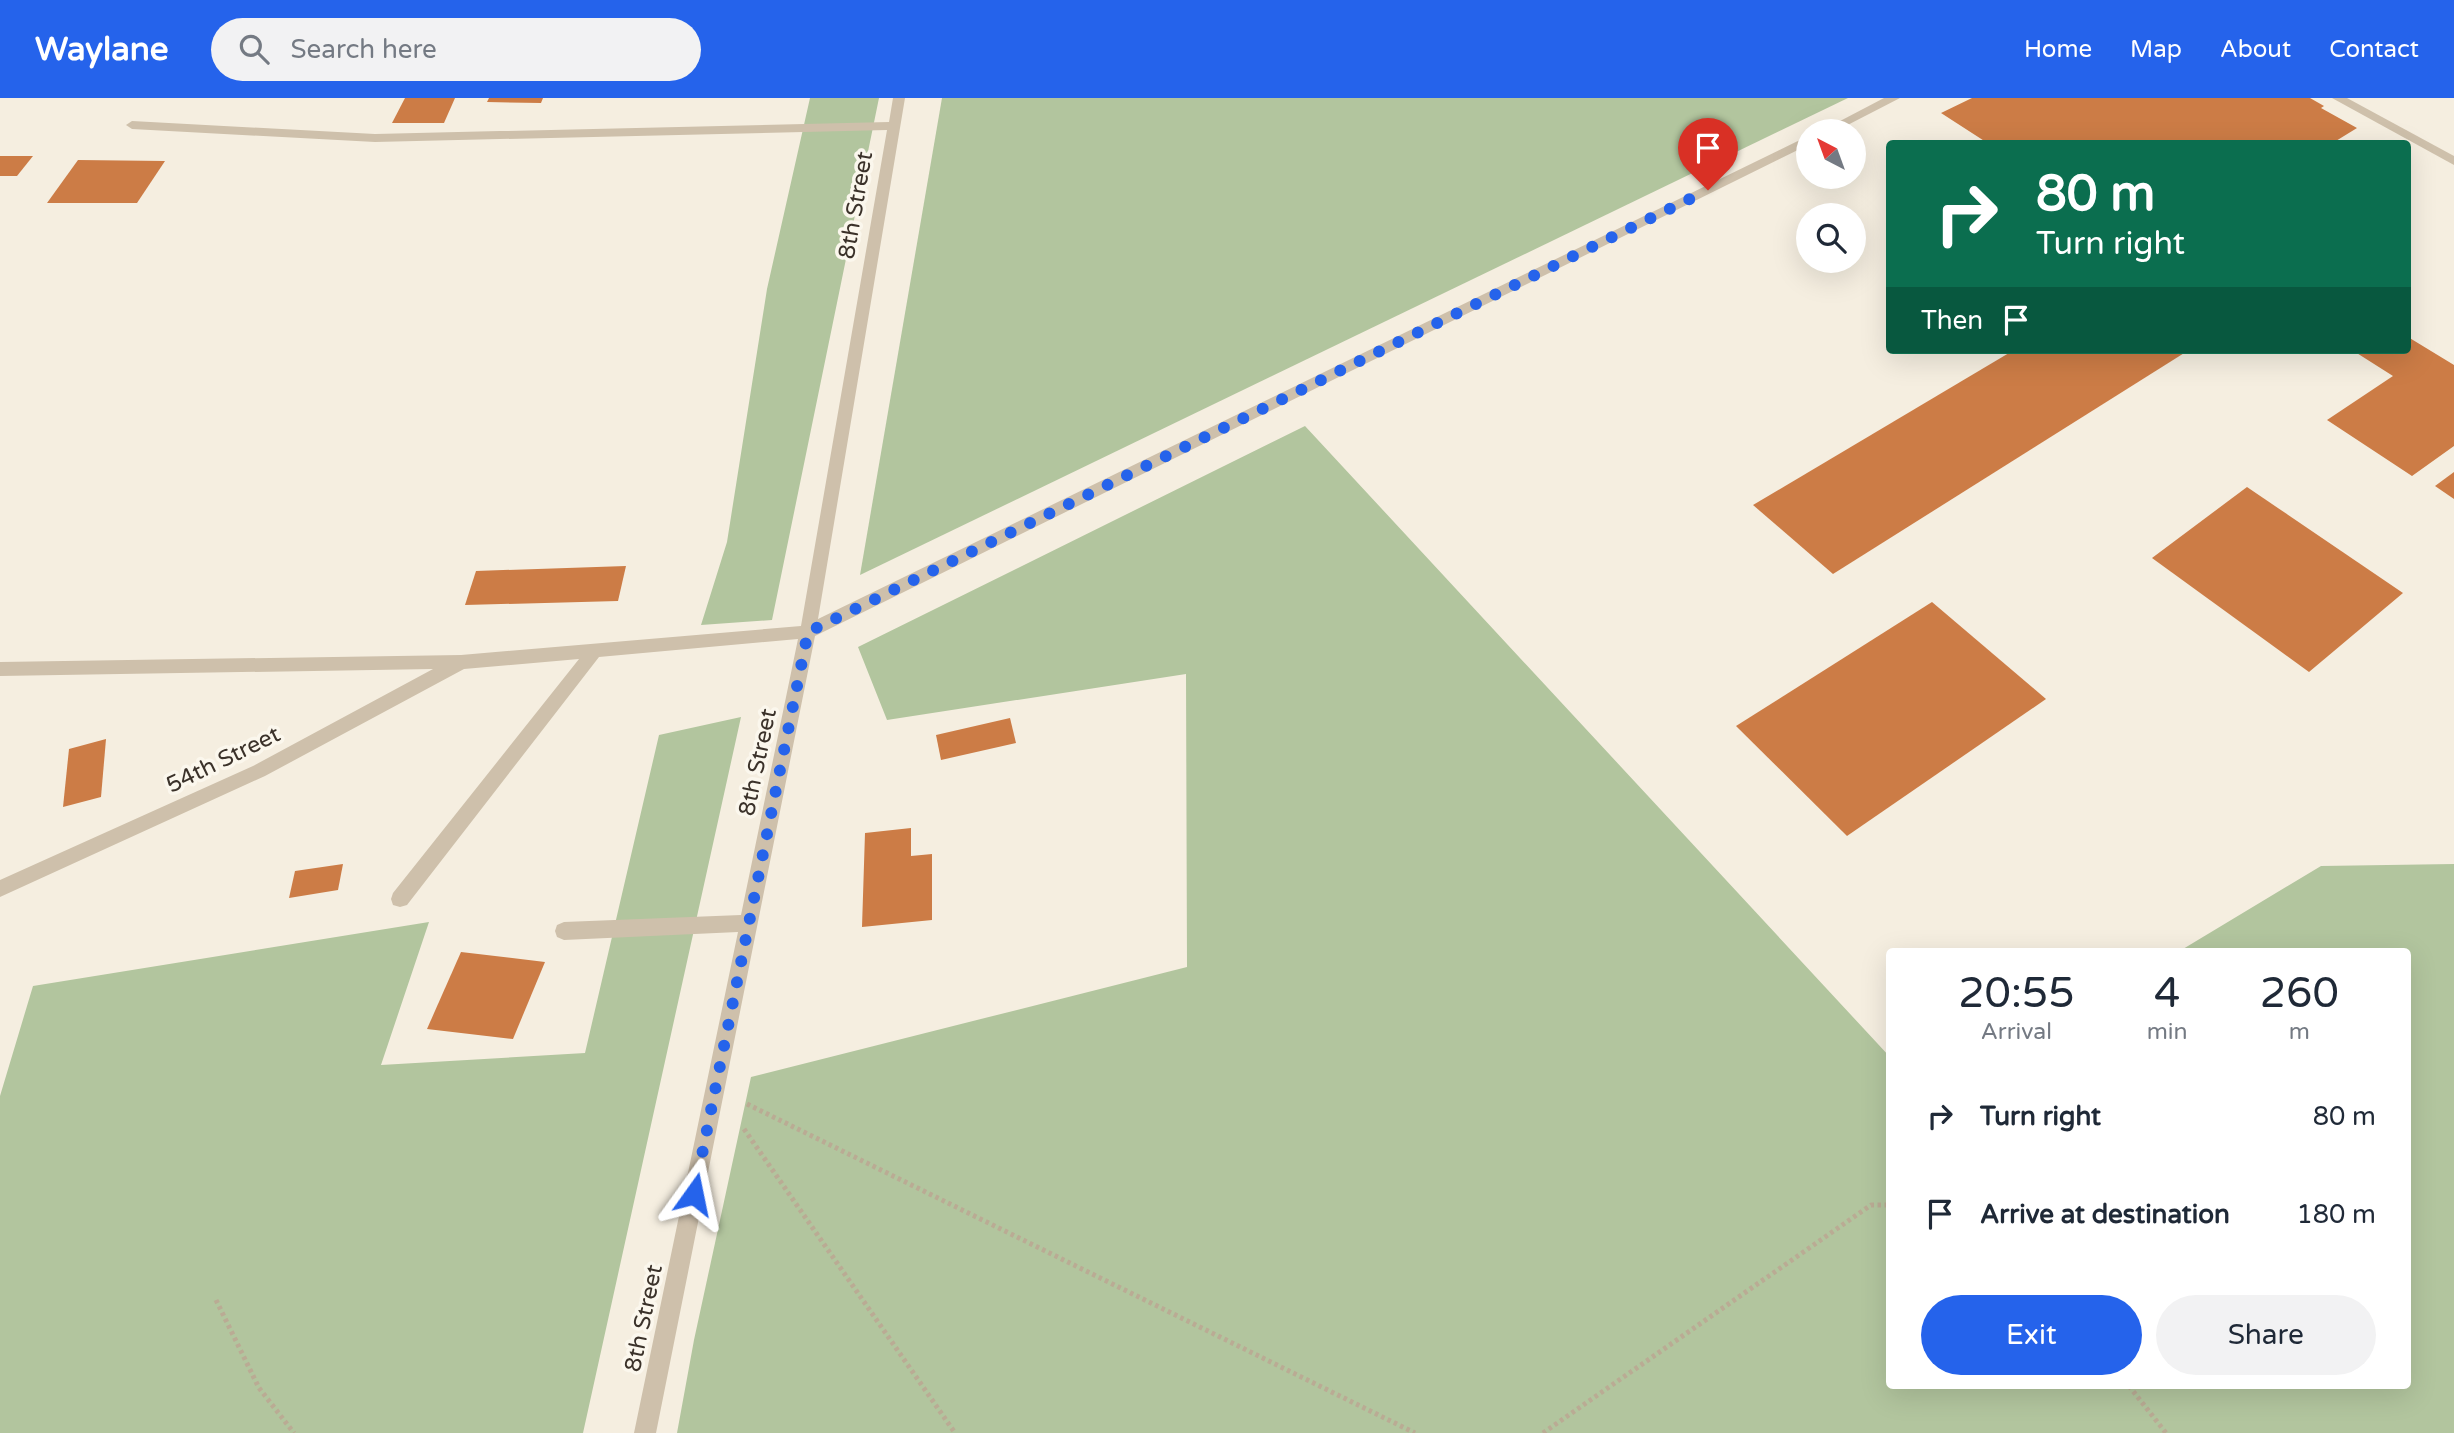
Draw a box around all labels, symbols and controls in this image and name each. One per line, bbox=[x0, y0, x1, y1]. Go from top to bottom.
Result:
search box bbox=[211, 18, 701, 81]
text: Waylane bbox=[35, 30, 169, 69]
icon: search bbox=[235, 30, 273, 68]
text: Search here bbox=[291, 34, 437, 65]
text: Home bbox=[2024, 35, 2092, 64]
text: Map bbox=[2130, 35, 2182, 64]
text: About bbox=[2220, 35, 2291, 64]
text: Contact bbox=[2329, 35, 2419, 64]
pin bbox=[1678, 118, 1738, 190]
north arrow bbox=[1796, 119, 1866, 189]
map controls bbox=[1796, 119, 1866, 273]
icon: arrive bbox=[1689, 129, 1727, 167]
street label: 8th Street bbox=[833, 149, 879, 261]
text: 80 m bbox=[2036, 165, 2155, 224]
icon: right bbox=[1921, 168, 2012, 259]
button: search bbox=[1796, 203, 1866, 273]
text: Turn right bbox=[2036, 225, 2185, 263]
icon: arrive bbox=[1997, 301, 2035, 339]
text: Then bbox=[1921, 305, 1983, 336]
street label: 8th Street bbox=[733, 706, 783, 818]
street label: 54th Street bbox=[162, 720, 285, 800]
text: 20:55 bbox=[1958, 968, 2075, 1019]
text: 4 bbox=[2154, 968, 2180, 1019]
text: 260 bbox=[2260, 968, 2339, 1019]
text: Arrival bbox=[1981, 1018, 2052, 1046]
text: min bbox=[2147, 1018, 2188, 1046]
text: m bbox=[2289, 1018, 2310, 1046]
icon: right bbox=[1921, 1097, 1959, 1135]
text: Turn right bbox=[1980, 1101, 2101, 1132]
text: 80 m bbox=[2313, 1101, 2376, 1132]
position arrow bbox=[657, 1157, 731, 1231]
icon: arrive bbox=[1921, 1195, 1959, 1233]
text: Arrive at destination bbox=[1980, 1199, 2230, 1230]
text: 180 m bbox=[2296, 1199, 2376, 1230]
street label: 8th Street bbox=[619, 1262, 669, 1374]
button: Exit bbox=[1921, 1295, 2142, 1375]
button: Share bbox=[2156, 1295, 2376, 1375]

